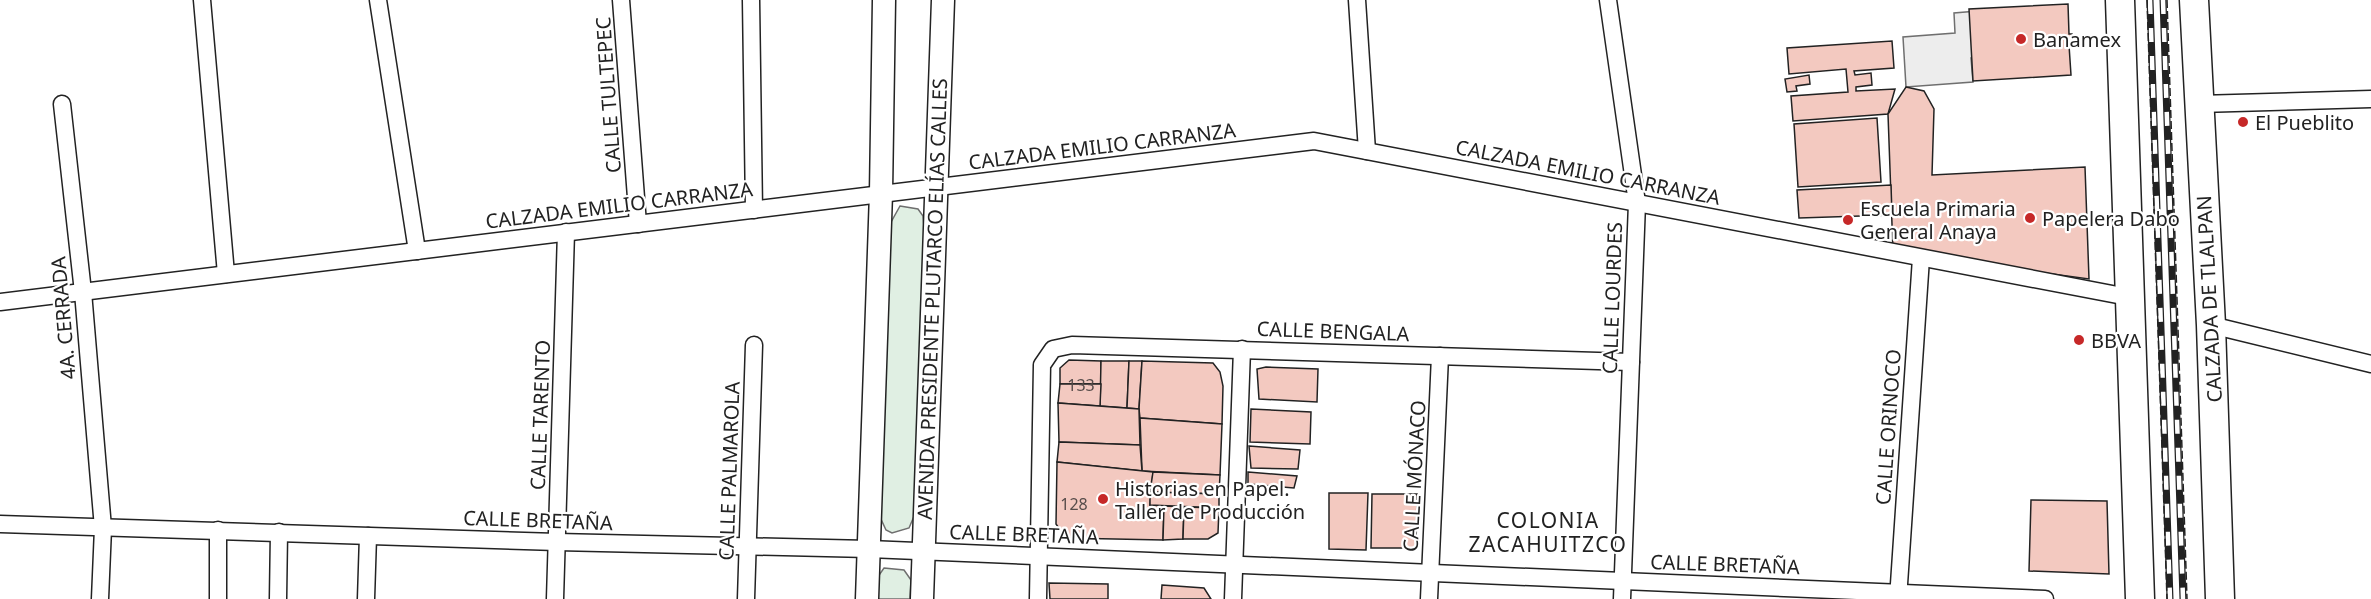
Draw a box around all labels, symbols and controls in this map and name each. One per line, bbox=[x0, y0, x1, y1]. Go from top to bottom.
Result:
street label: CALLE TULTEPEC bbox=[589, 16, 627, 174]
place label: Banamex bbox=[2033, 26, 2121, 53]
marker: Banamex bbox=[2014, 32, 2028, 46]
street label: AVENIDA PRESIDENTE PLUTARCO ELÍAS CALLES bbox=[911, 78, 953, 520]
place label: El Pueblito bbox=[2255, 109, 2354, 136]
marker: El Pueblito bbox=[2236, 115, 2250, 129]
street label: CALZADA EMILIO CARRANZA bbox=[967, 116, 1237, 176]
street label: CALZADA EMILIO CARRANZA bbox=[1453, 133, 1723, 211]
street label: CALZADA EMILIO CARRANZA bbox=[484, 175, 754, 235]
place label: Escuela Primaria General Anaya bbox=[1860, 195, 2016, 245]
street label: CALZADA DE TLALPAN bbox=[2190, 195, 2228, 403]
place label: Papelera Dabo bbox=[2042, 205, 2180, 232]
marker: Papelera Dabo bbox=[2023, 211, 2037, 225]
marker: Escuela Primaria General Anaya bbox=[1841, 213, 1855, 227]
street label: CALLE LOURDES bbox=[1596, 221, 1628, 375]
street label: 4A. CERRADA bbox=[44, 255, 82, 381]
street label: CALLE BENGALA bbox=[1256, 315, 1410, 347]
place label: BBVA bbox=[2091, 327, 2141, 354]
marker: BBVA bbox=[2072, 333, 2086, 347]
street label: CALLE TARENTO bbox=[524, 339, 556, 491]
street label: CALLE ORINOCO bbox=[1869, 348, 1907, 506]
house number: 133 bbox=[1067, 374, 1095, 396]
street label: CALLE PALMAROLA bbox=[712, 381, 746, 561]
street label: CALLE MÓNACO bbox=[1397, 399, 1431, 553]
place label: Historias en Papel. Taller de Producción bbox=[1115, 475, 1305, 525]
marker: Historias en Papel. Taller de Producción bbox=[1096, 492, 1110, 506]
house number: 128 bbox=[1060, 493, 1088, 515]
street label: CALLE BRETAÑA bbox=[463, 504, 614, 536]
district label: COLONIA ZACAHUITZCO bbox=[1469, 506, 1627, 558]
street label: CALLE BRETAÑA bbox=[949, 518, 1100, 550]
street label: CALLE BRETAÑA bbox=[1650, 548, 1801, 580]

